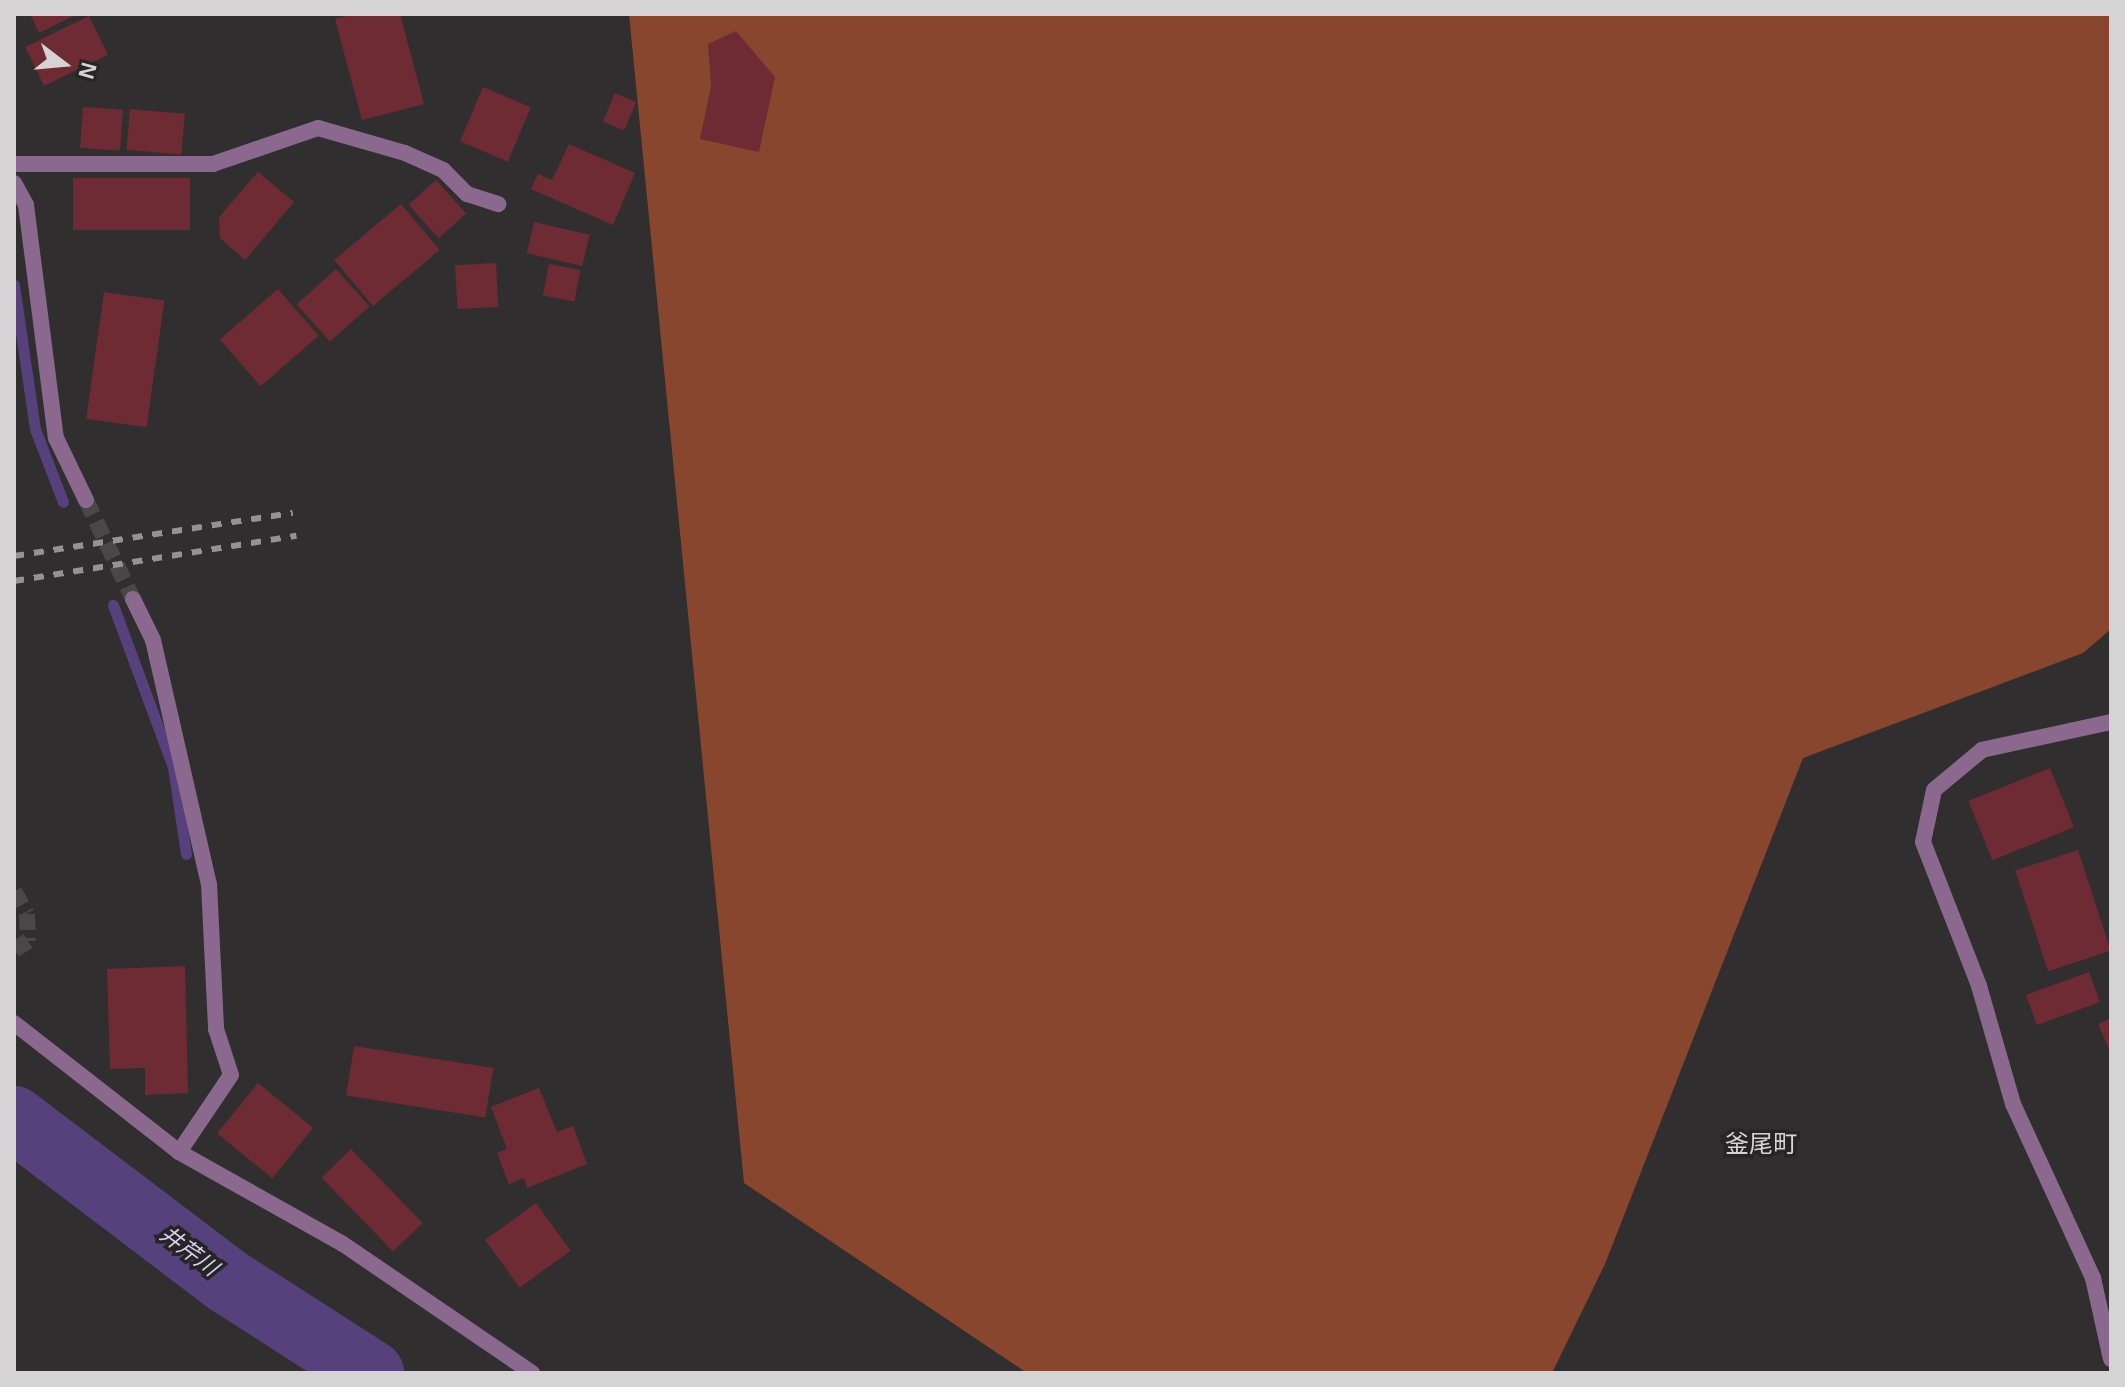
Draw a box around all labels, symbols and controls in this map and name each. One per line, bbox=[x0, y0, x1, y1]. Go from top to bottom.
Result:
north arrow bbox=[24, 24, 104, 104]
text: N bbox=[73, 60, 102, 82]
district label: 釜尾町 bbox=[1725, 1130, 1797, 1158]
water label: 井芹川 bbox=[155, 1221, 223, 1281]

